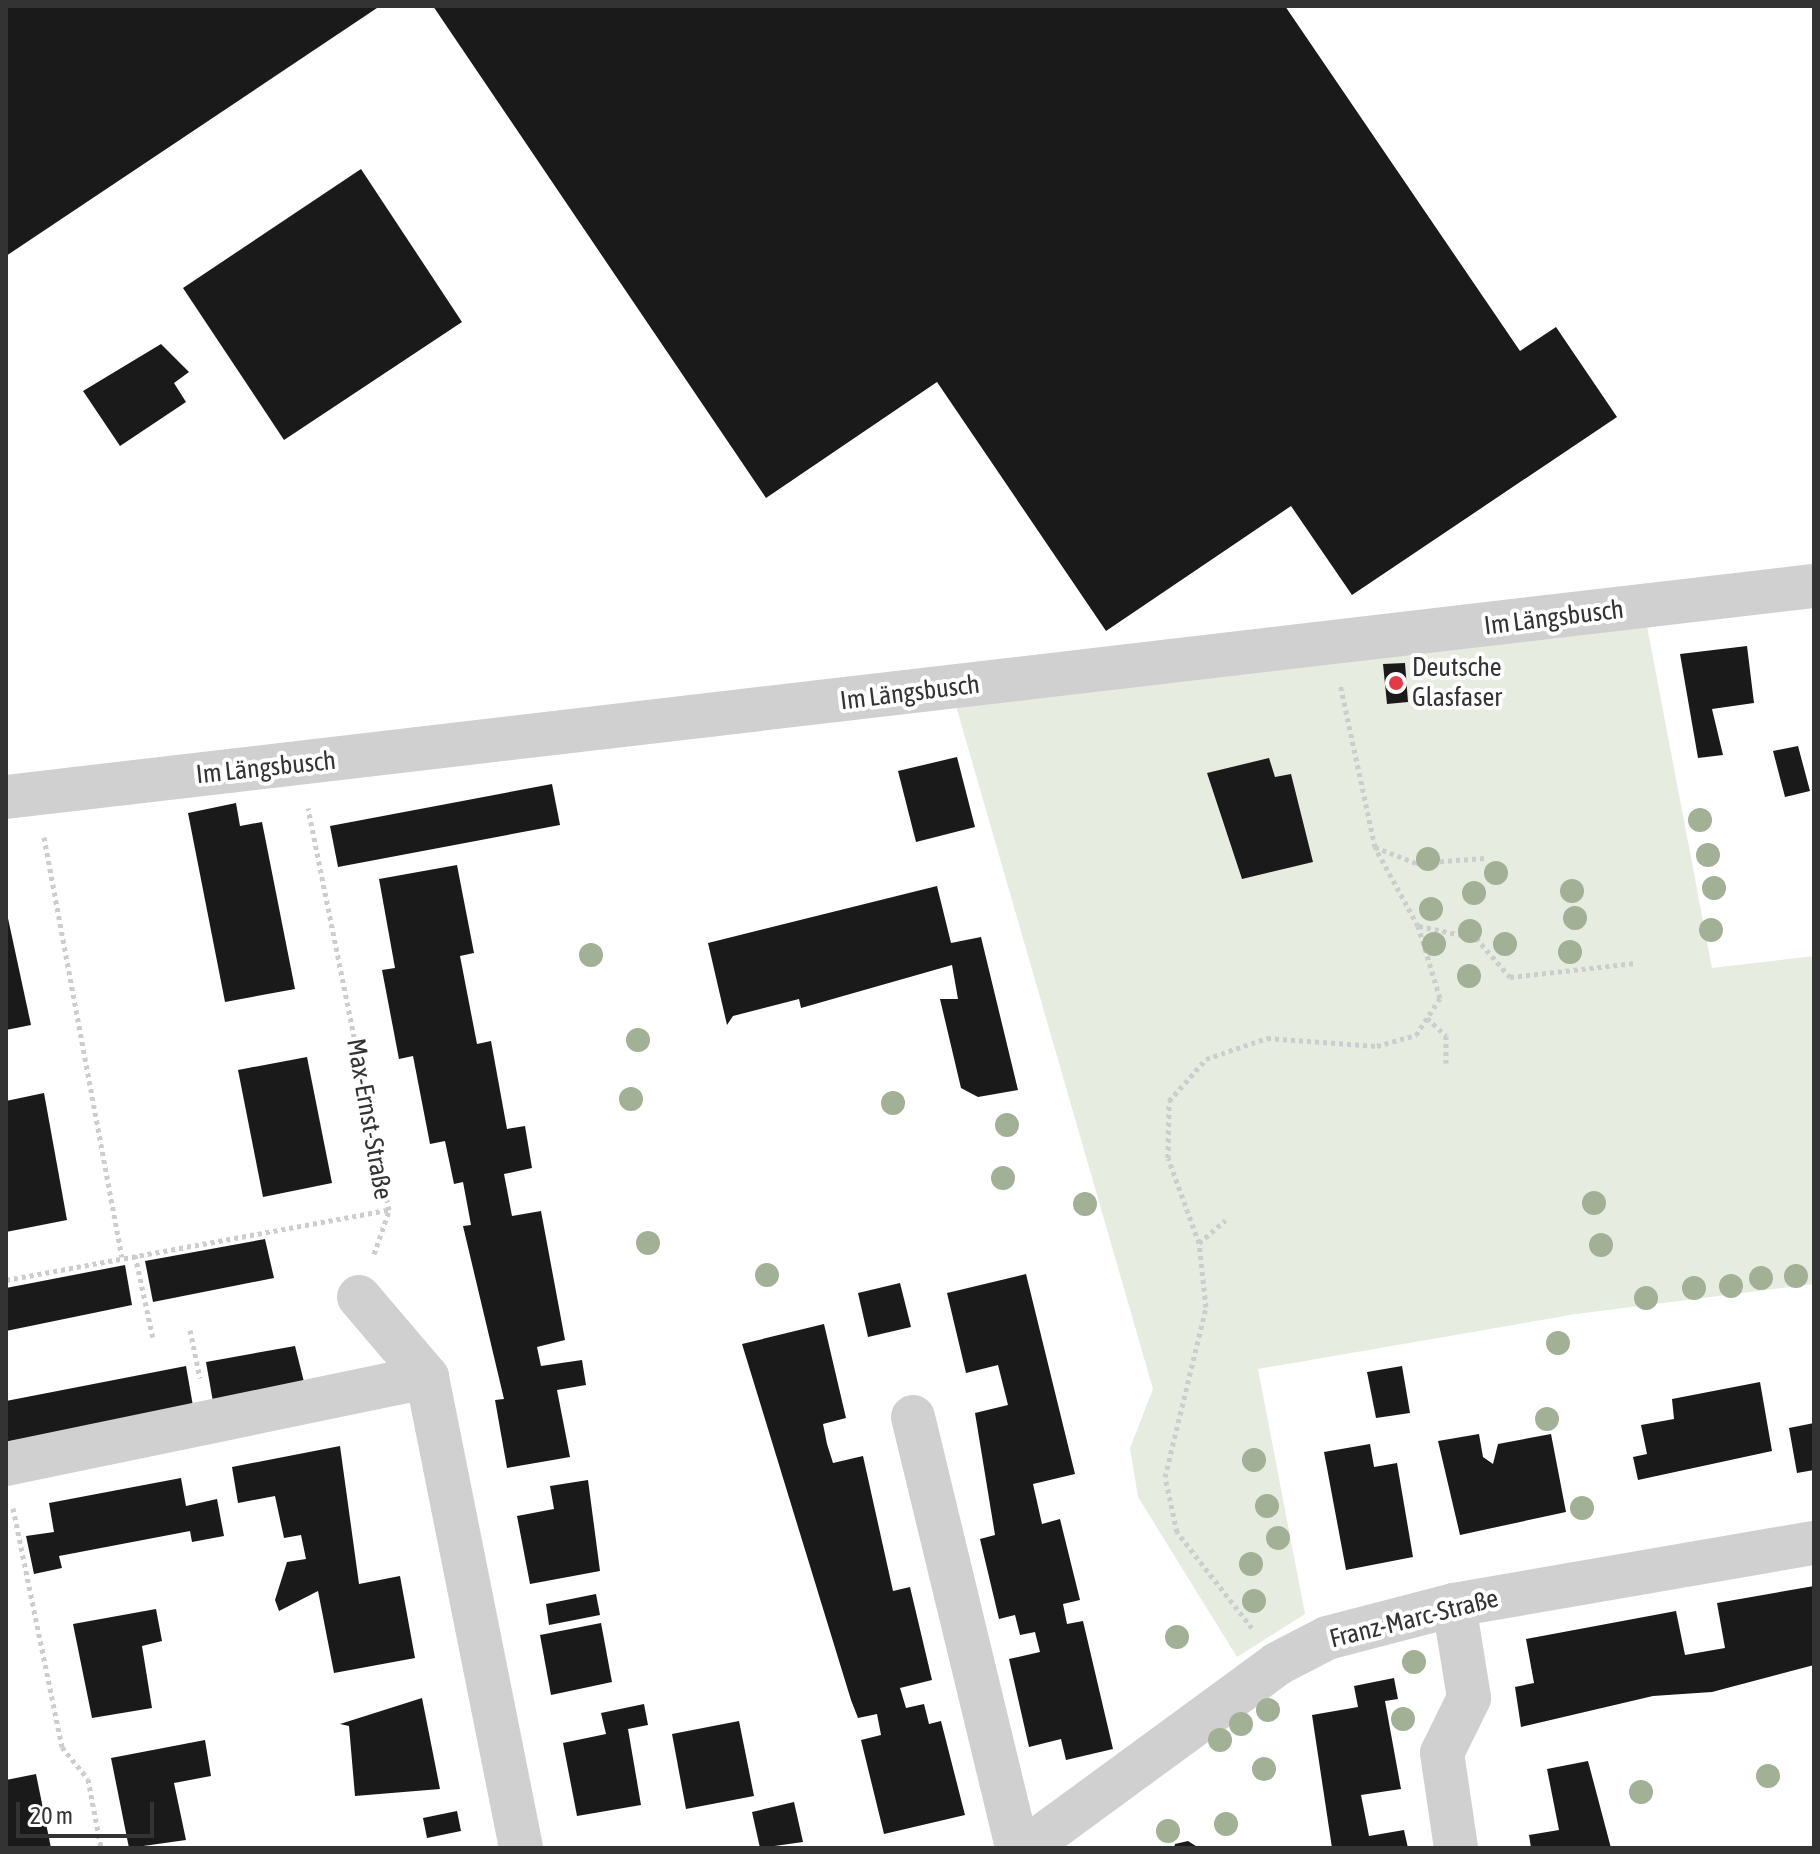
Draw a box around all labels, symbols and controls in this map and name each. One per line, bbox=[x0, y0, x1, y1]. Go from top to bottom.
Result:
street label: Im Längsbusch bbox=[1482, 594, 1626, 642]
place label: Deutsche Glasfaser bbox=[1412, 652, 1502, 714]
street label: Im Längsbusch bbox=[838, 669, 982, 717]
marker: Deutsche Glasfaser bbox=[1387, 674, 1405, 692]
street label: Im Längsbusch bbox=[195, 745, 337, 791]
street label: Max-Ernst-Straße bbox=[340, 1036, 398, 1202]
street label: Franz-Marc-Straße bbox=[1326, 1583, 1502, 1655]
scale bar bbox=[20, 1786, 158, 1836]
text: 20 m bbox=[30, 1802, 73, 1829]

